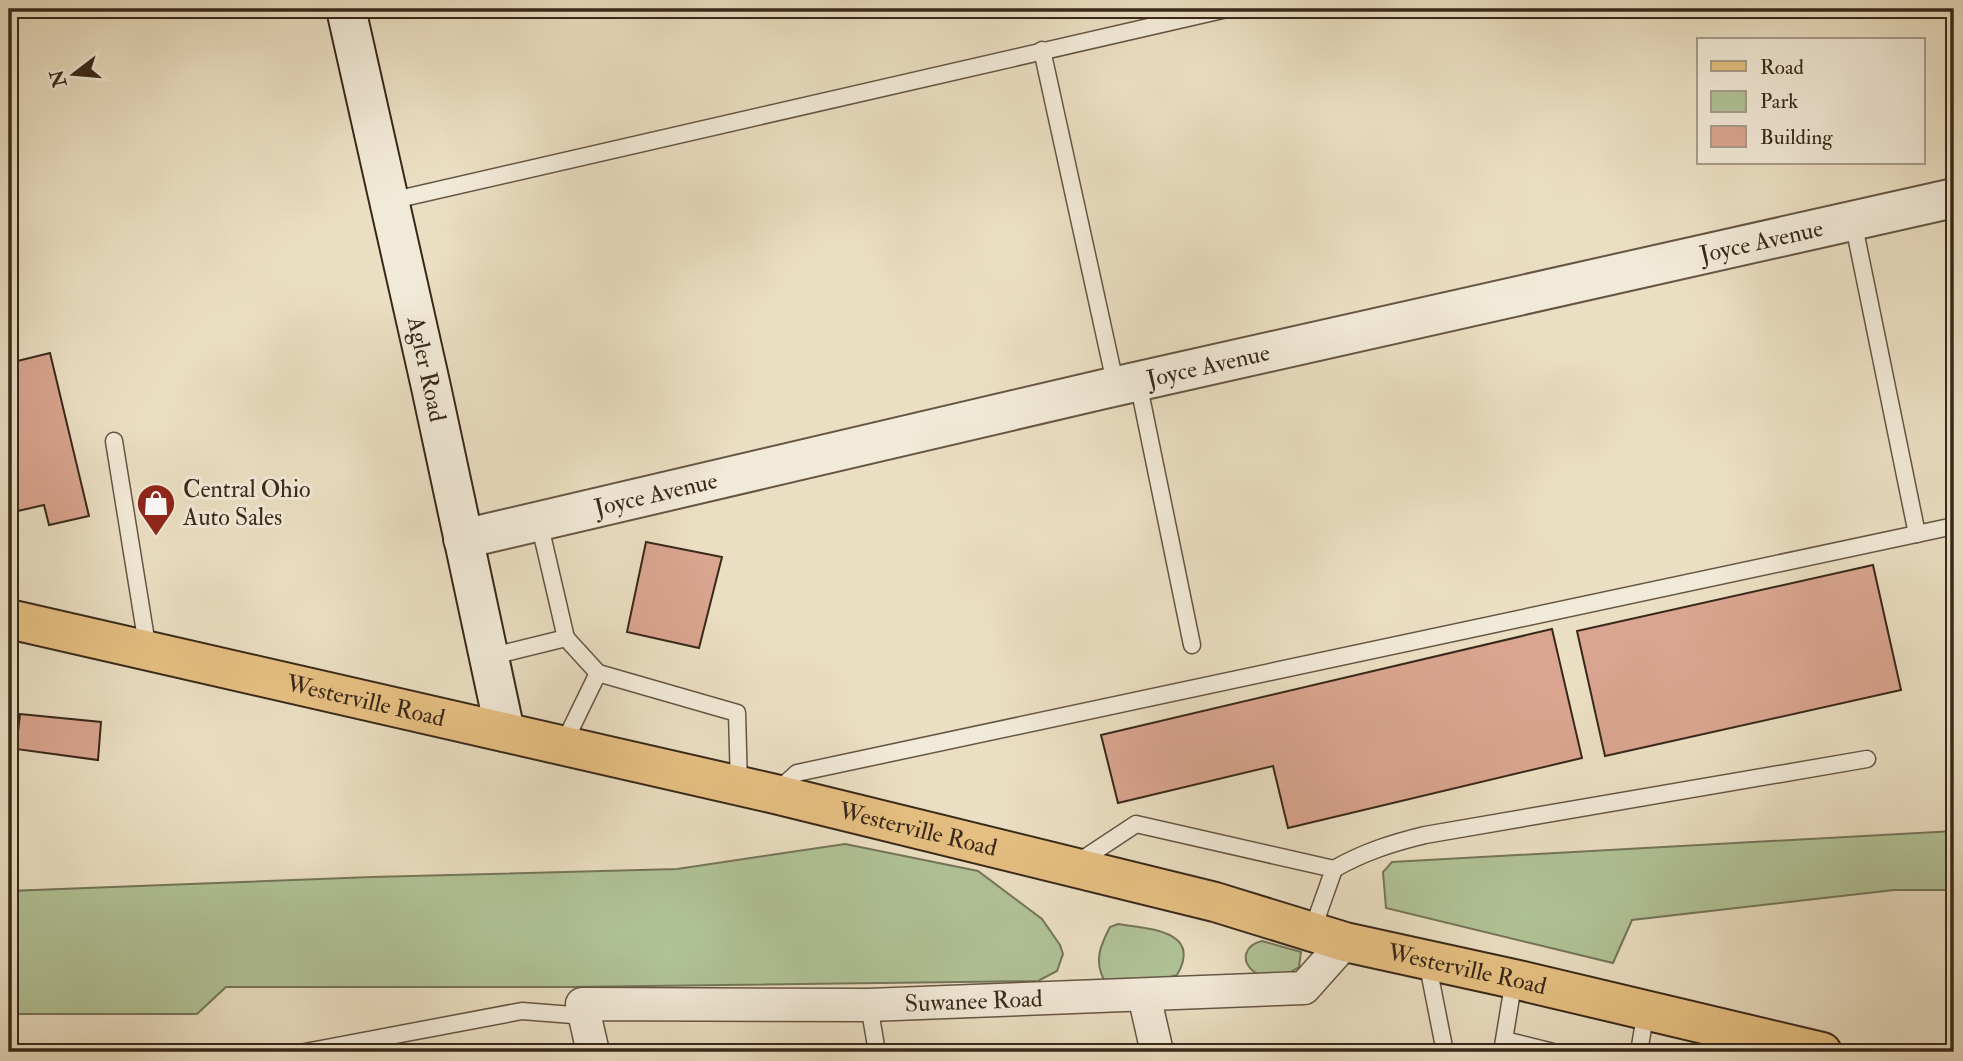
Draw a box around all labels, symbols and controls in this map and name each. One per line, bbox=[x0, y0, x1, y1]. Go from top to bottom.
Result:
north arrow bbox=[38, 38, 108, 108]
legend bbox=[1697, 38, 1924, 164]
text: Road bbox=[1760, 54, 1805, 81]
text: N bbox=[44, 66, 73, 91]
text: Park bbox=[1760, 88, 1798, 115]
text: Building bbox=[1760, 124, 1833, 151]
street label: Joyce Avenue bbox=[1696, 213, 1826, 271]
street label: Agler Road bbox=[399, 312, 453, 425]
street label: Joyce Avenue bbox=[1143, 337, 1273, 395]
street label: Joyce Avenue bbox=[590, 465, 720, 524]
place label: Central Ohio Auto Sales bbox=[182, 474, 310, 533]
shop icon: Central Ohio Auto Sales bbox=[135, 482, 177, 537]
street label: Westerville Road bbox=[282, 668, 448, 734]
street label: Westerville Road bbox=[835, 795, 1000, 864]
street label: Westerville Road bbox=[1384, 937, 1550, 1002]
street label: Suwanee Road bbox=[904, 983, 1043, 1020]

